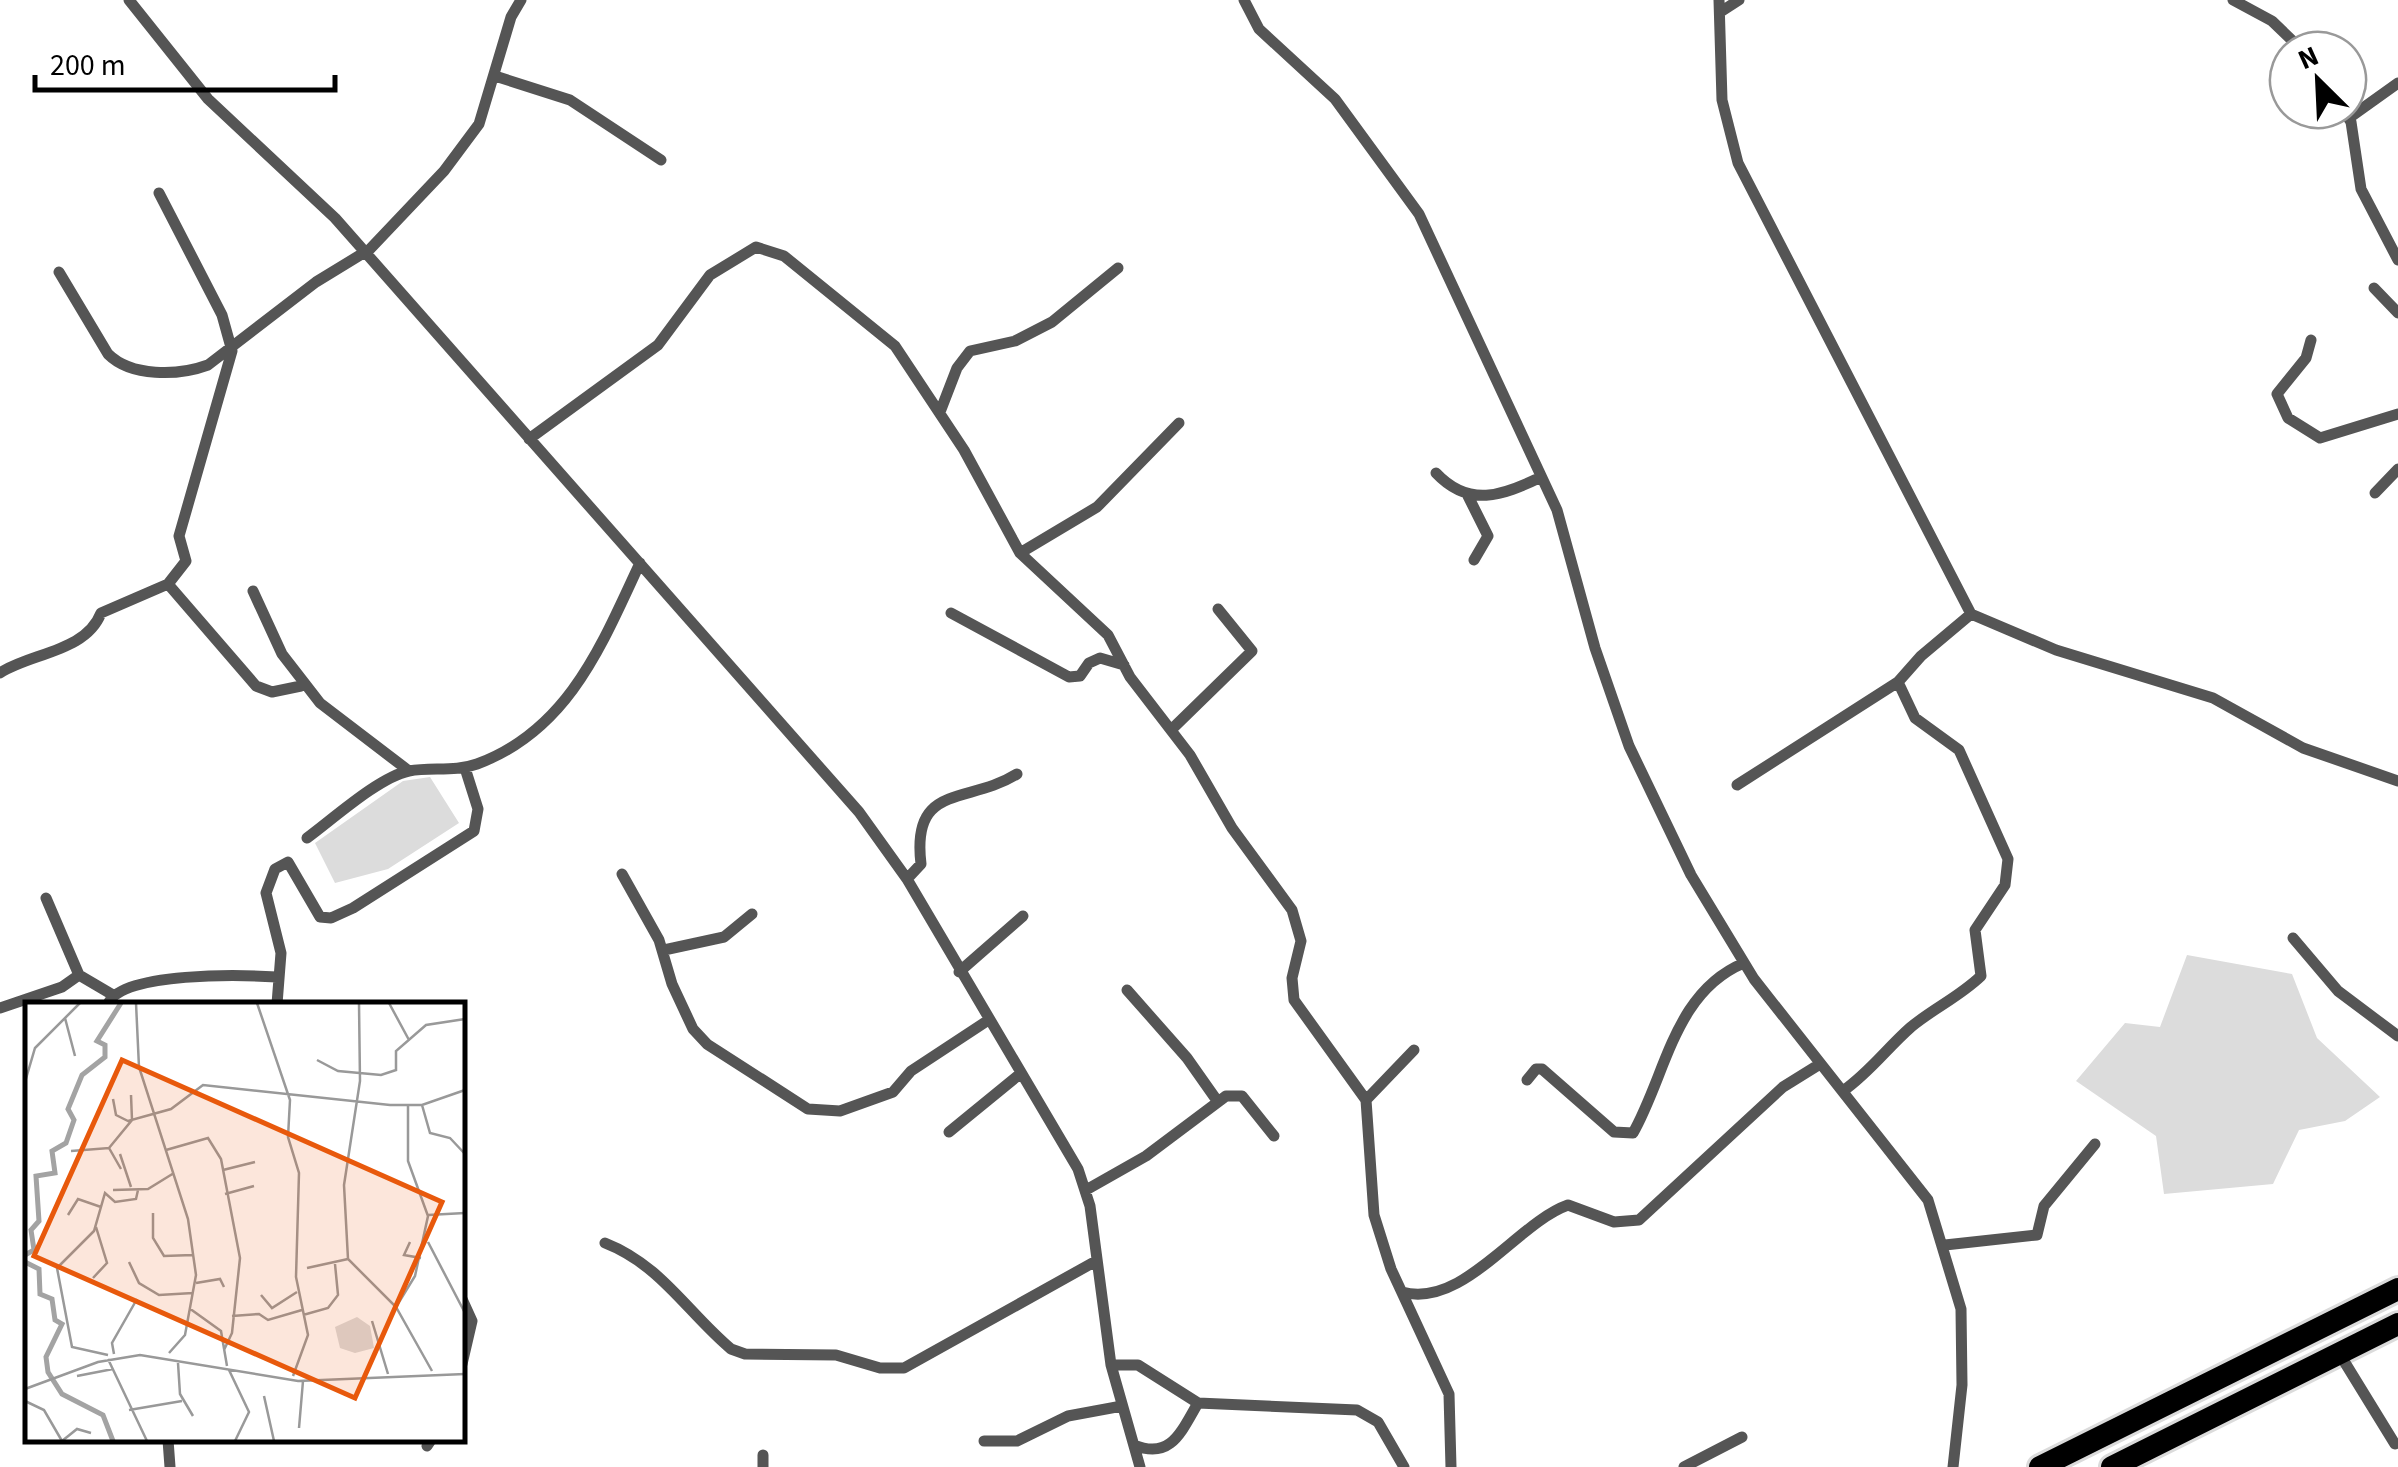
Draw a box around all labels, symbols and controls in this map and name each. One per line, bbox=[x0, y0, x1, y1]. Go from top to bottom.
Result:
scale bar bbox=[35, 30, 335, 92]
north arrow bbox=[2268, 30, 2368, 130]
text: N bbox=[2292, 36, 2325, 80]
text: 200 m bbox=[50, 44, 126, 87]
inset map bbox=[25, 1002, 465, 1442]

